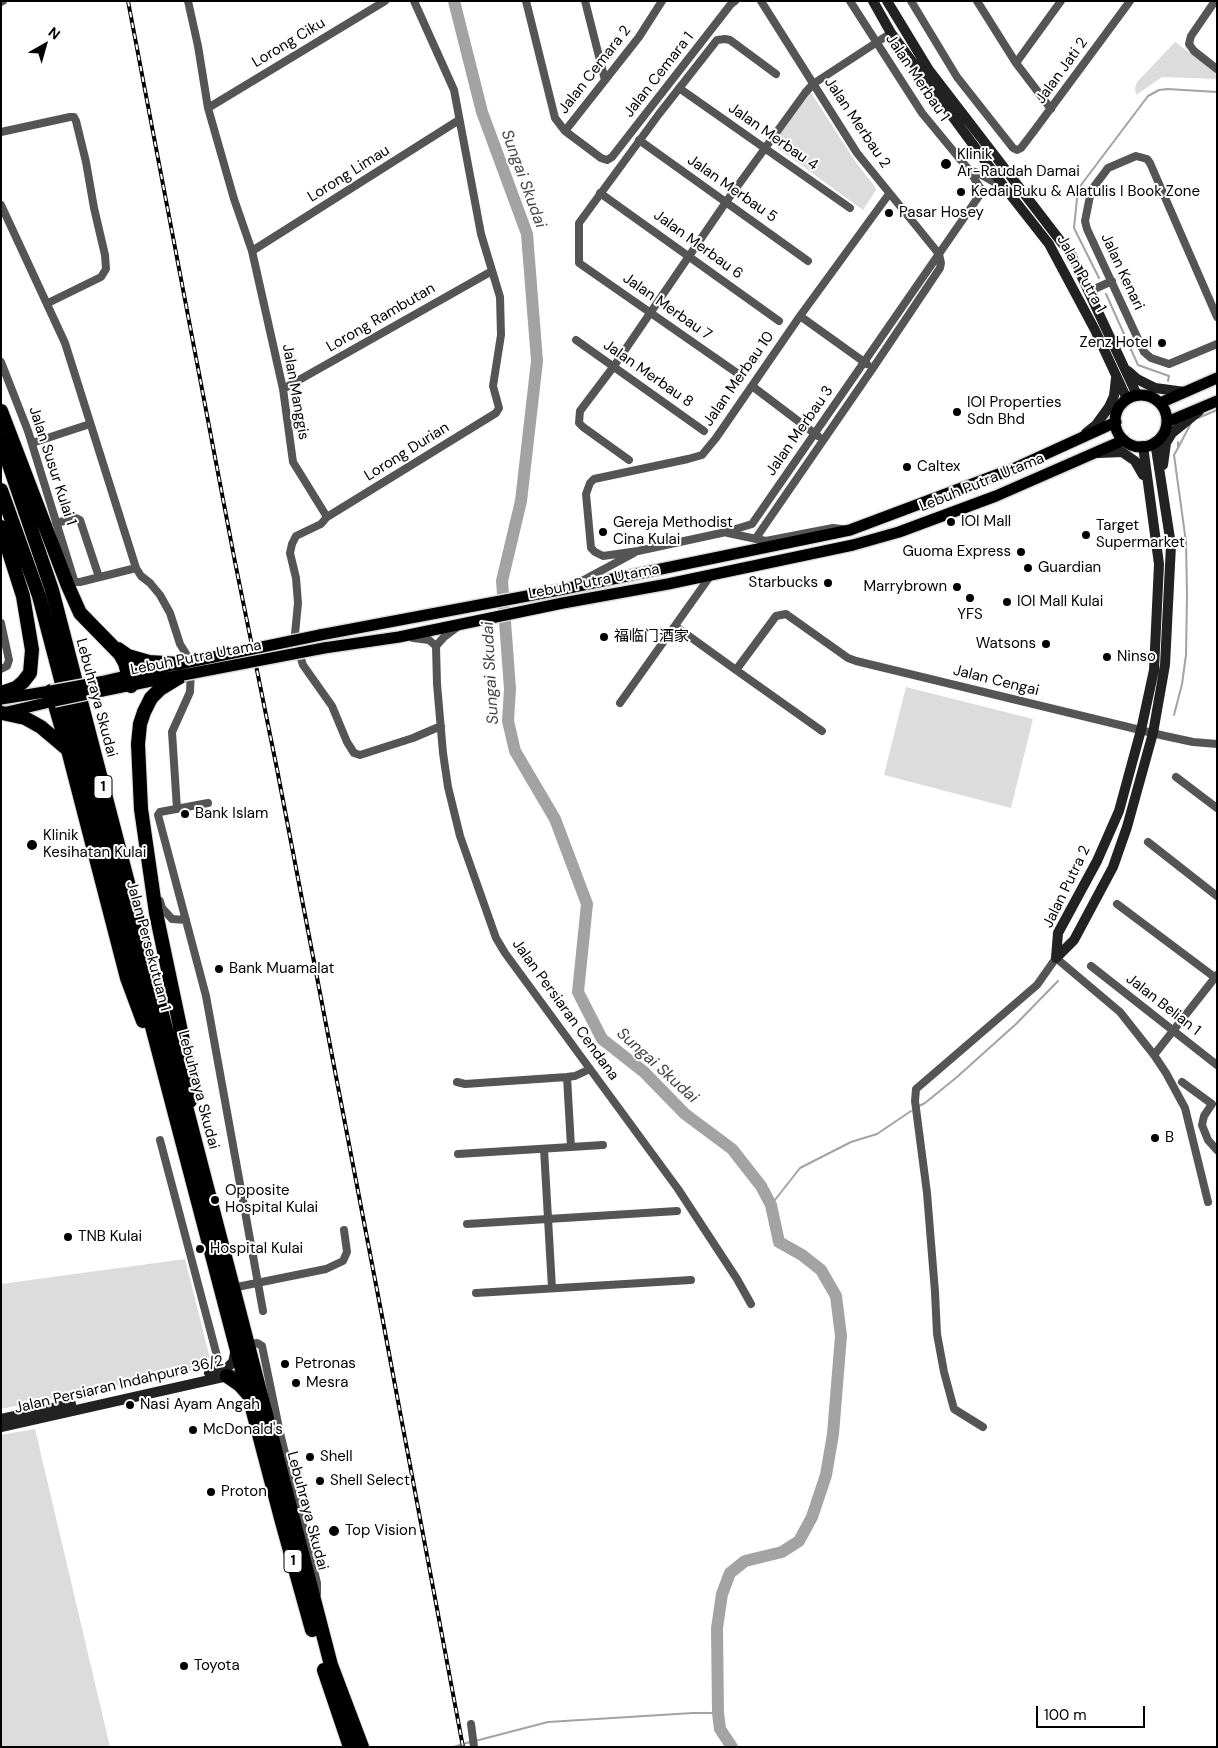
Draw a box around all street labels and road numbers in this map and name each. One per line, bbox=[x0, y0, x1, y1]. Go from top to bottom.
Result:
street label: Lorong Ciku bbox=[249, 14, 329, 72]
street label: Jalan Cemara 2 bbox=[555, 22, 635, 118]
street label: Jalan Cemara 1 bbox=[620, 29, 698, 121]
street label: Jalan Merbau 1 bbox=[881, 31, 953, 125]
street label: Jalan Jati 2 bbox=[1032, 34, 1092, 108]
street label: Jalan Merbau 2 bbox=[820, 74, 894, 172]
street label: Jalan Merbau 4 bbox=[725, 99, 821, 175]
street label: Lorong Limau bbox=[305, 142, 393, 206]
street label: Jalan Merbau 5 bbox=[684, 151, 780, 227]
street label: Jalan Merbau 6 bbox=[650, 207, 746, 283]
street label: Jalan Kenari bbox=[1096, 231, 1148, 313]
street label: Jalan Putra 1 bbox=[1052, 232, 1110, 316]
street label: Jalan Merbau 7 bbox=[619, 270, 715, 344]
street label: Lorong Rambutan bbox=[323, 280, 439, 356]
street label: Jalan Merbau 10 bbox=[700, 328, 778, 430]
street label: Jalan Merbau 8 bbox=[600, 336, 696, 412]
street label: Jalan Manggis bbox=[278, 343, 312, 441]
street label: Jalan Merbau 3 bbox=[762, 383, 838, 479]
street label: Jalan Susur Kulai 1 bbox=[24, 404, 80, 528]
street label: Lorong Durian bbox=[361, 419, 453, 485]
street label: Lebuh Putra Utama bbox=[917, 450, 1047, 516]
street label: Lebuh Putra Utama bbox=[527, 560, 661, 604]
street label: Lebuh Putra Utama bbox=[129, 636, 263, 680]
street label: Lebuhraya Skudai bbox=[71, 637, 121, 759]
street label: Jalan Cengai bbox=[951, 662, 1041, 700]
road number: 1 bbox=[94, 776, 112, 799]
street label: Jalan Putra 2 bbox=[1039, 843, 1095, 931]
street label: Jalan Persekutuan 1 bbox=[122, 879, 174, 1013]
street label: Jalan Persiaran Cendana bbox=[508, 936, 622, 1084]
street label: Jalan Belian 1 bbox=[1122, 970, 1204, 1040]
street label: Lebuhraya Skudai bbox=[173, 1029, 223, 1151]
street label: Jalan Persiaran Indahpura 36/2 bbox=[13, 1352, 225, 1418]
street label: Lebuhraya Skudai bbox=[282, 1450, 332, 1572]
road number: 1 bbox=[284, 1550, 302, 1572]

